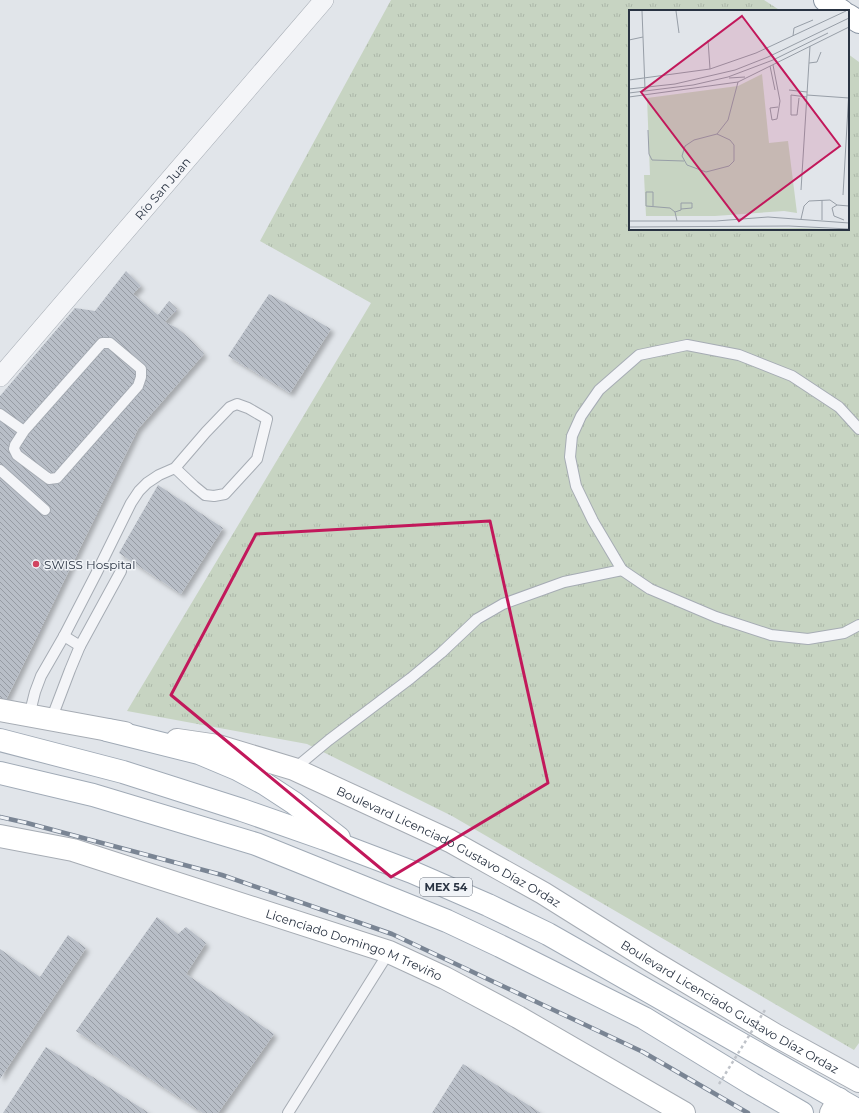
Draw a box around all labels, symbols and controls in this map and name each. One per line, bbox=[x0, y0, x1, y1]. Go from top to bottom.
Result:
inset map bbox=[629, 10, 849, 230]
street label: Río San Juan bbox=[131, 154, 193, 223]
place label: SWISS Hospital bbox=[44, 557, 135, 572]
marker: SWISS Hospital bbox=[31, 559, 41, 569]
street label: Boulevard Licenciado Gustavo Díaz Ordaz bbox=[335, 782, 564, 910]
road number: MEX 54 bbox=[420, 878, 472, 896]
street label: Licenciado Domingo M Treviño bbox=[264, 905, 445, 983]
street label: Boulevard Licenciado Gustavo Díaz Ordaz bbox=[618, 936, 842, 1076]

